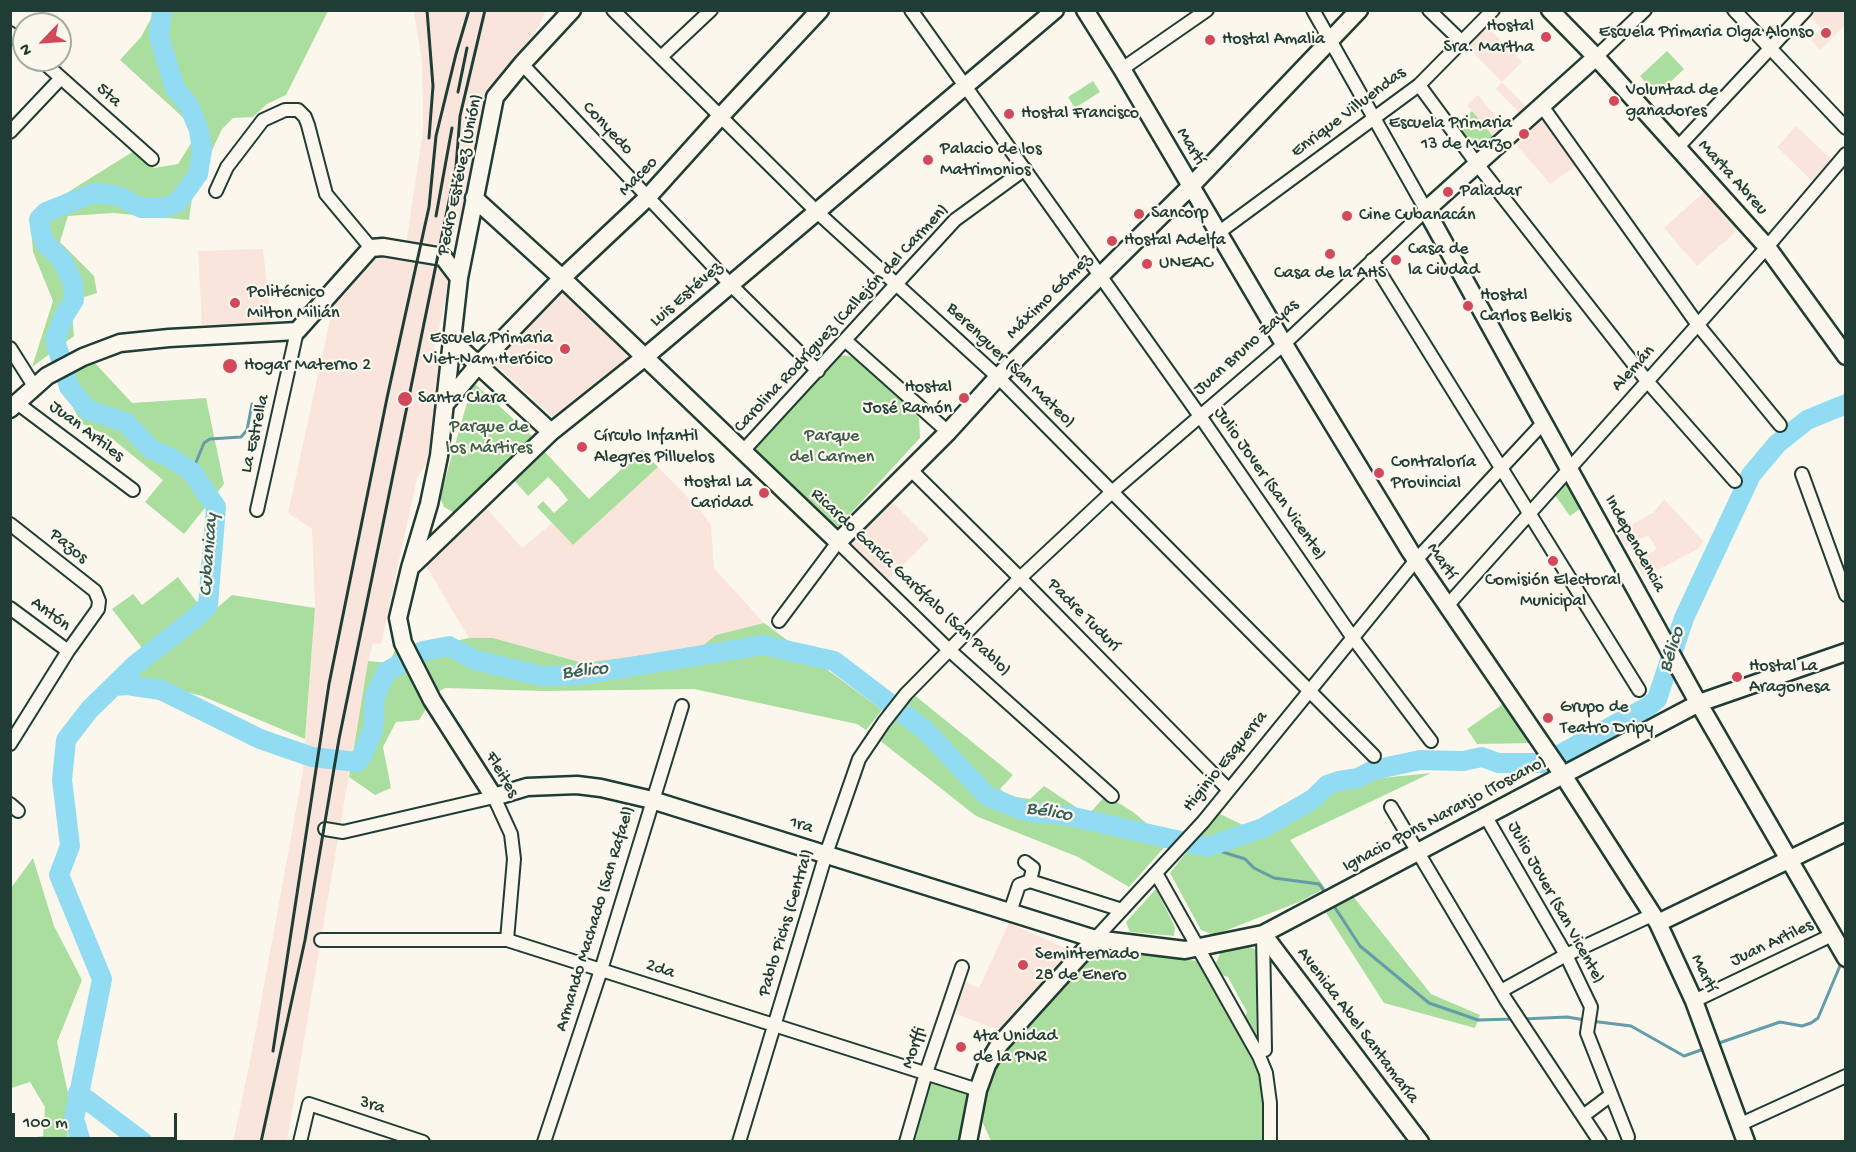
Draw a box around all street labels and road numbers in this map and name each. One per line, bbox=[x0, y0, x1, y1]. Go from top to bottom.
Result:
street label: Enrique Villuendas bbox=[1287, 63, 1411, 163]
street label: 5ta bbox=[91, 79, 125, 113]
street label: Pedro Estévez (Unión) bbox=[433, 92, 489, 258]
street label: Conyedo bbox=[577, 98, 637, 160]
street label: Martí bbox=[1170, 124, 1210, 170]
street label: Marta Abreu bbox=[1692, 136, 1772, 220]
street label: Maceo bbox=[615, 153, 663, 201]
street label: Carolina Rodríguez (Callejón del Carmen) bbox=[730, 200, 954, 438]
street label: Máximo Gómez bbox=[1002, 249, 1098, 345]
street label: Luis Estévez bbox=[646, 257, 728, 333]
street label: Juan Bruno Zayas bbox=[1190, 295, 1304, 401]
street label: Berenguer (San Mateo) bbox=[941, 299, 1079, 433]
street label: Alemán bbox=[1608, 341, 1660, 397]
street label: La Estrella bbox=[237, 393, 275, 475]
street label: Juan Artiles bbox=[44, 397, 128, 467]
street label: Julio Jover (San Vicente) bbox=[1208, 403, 1330, 565]
street label: Ricardo García Garófalo (San Pablo) bbox=[805, 484, 1015, 682]
street label: Independencia bbox=[1598, 492, 1670, 596]
street label: Pazos bbox=[44, 525, 92, 569]
street label: Martí bbox=[1421, 539, 1461, 585]
street label: Padre Tudurí bbox=[1042, 575, 1124, 657]
street label: Antón bbox=[26, 593, 74, 637]
street label: Higinio Esquerra bbox=[1179, 707, 1273, 817]
street label: Fleites bbox=[479, 748, 523, 802]
street label: Ignacio Pons Naranjo (Toscano) bbox=[1339, 752, 1551, 878]
street label: Armando Machado (San Rafael) bbox=[551, 804, 641, 1034]
street label: 1ra bbox=[787, 812, 815, 840]
street label: Julio Jover (San Vicente) bbox=[1501, 818, 1609, 988]
street label: Pablo Pichs (Central) bbox=[754, 847, 820, 999]
street label: Juan Artiles bbox=[1727, 915, 1817, 973]
street label: Avenida Abel Santamaría bbox=[1291, 944, 1423, 1108]
street label: Martí bbox=[1685, 951, 1721, 997]
street label: 2da bbox=[643, 955, 677, 985]
street label: Morffi bbox=[898, 1024, 932, 1072]
street label: 3ra bbox=[356, 1092, 388, 1120]

